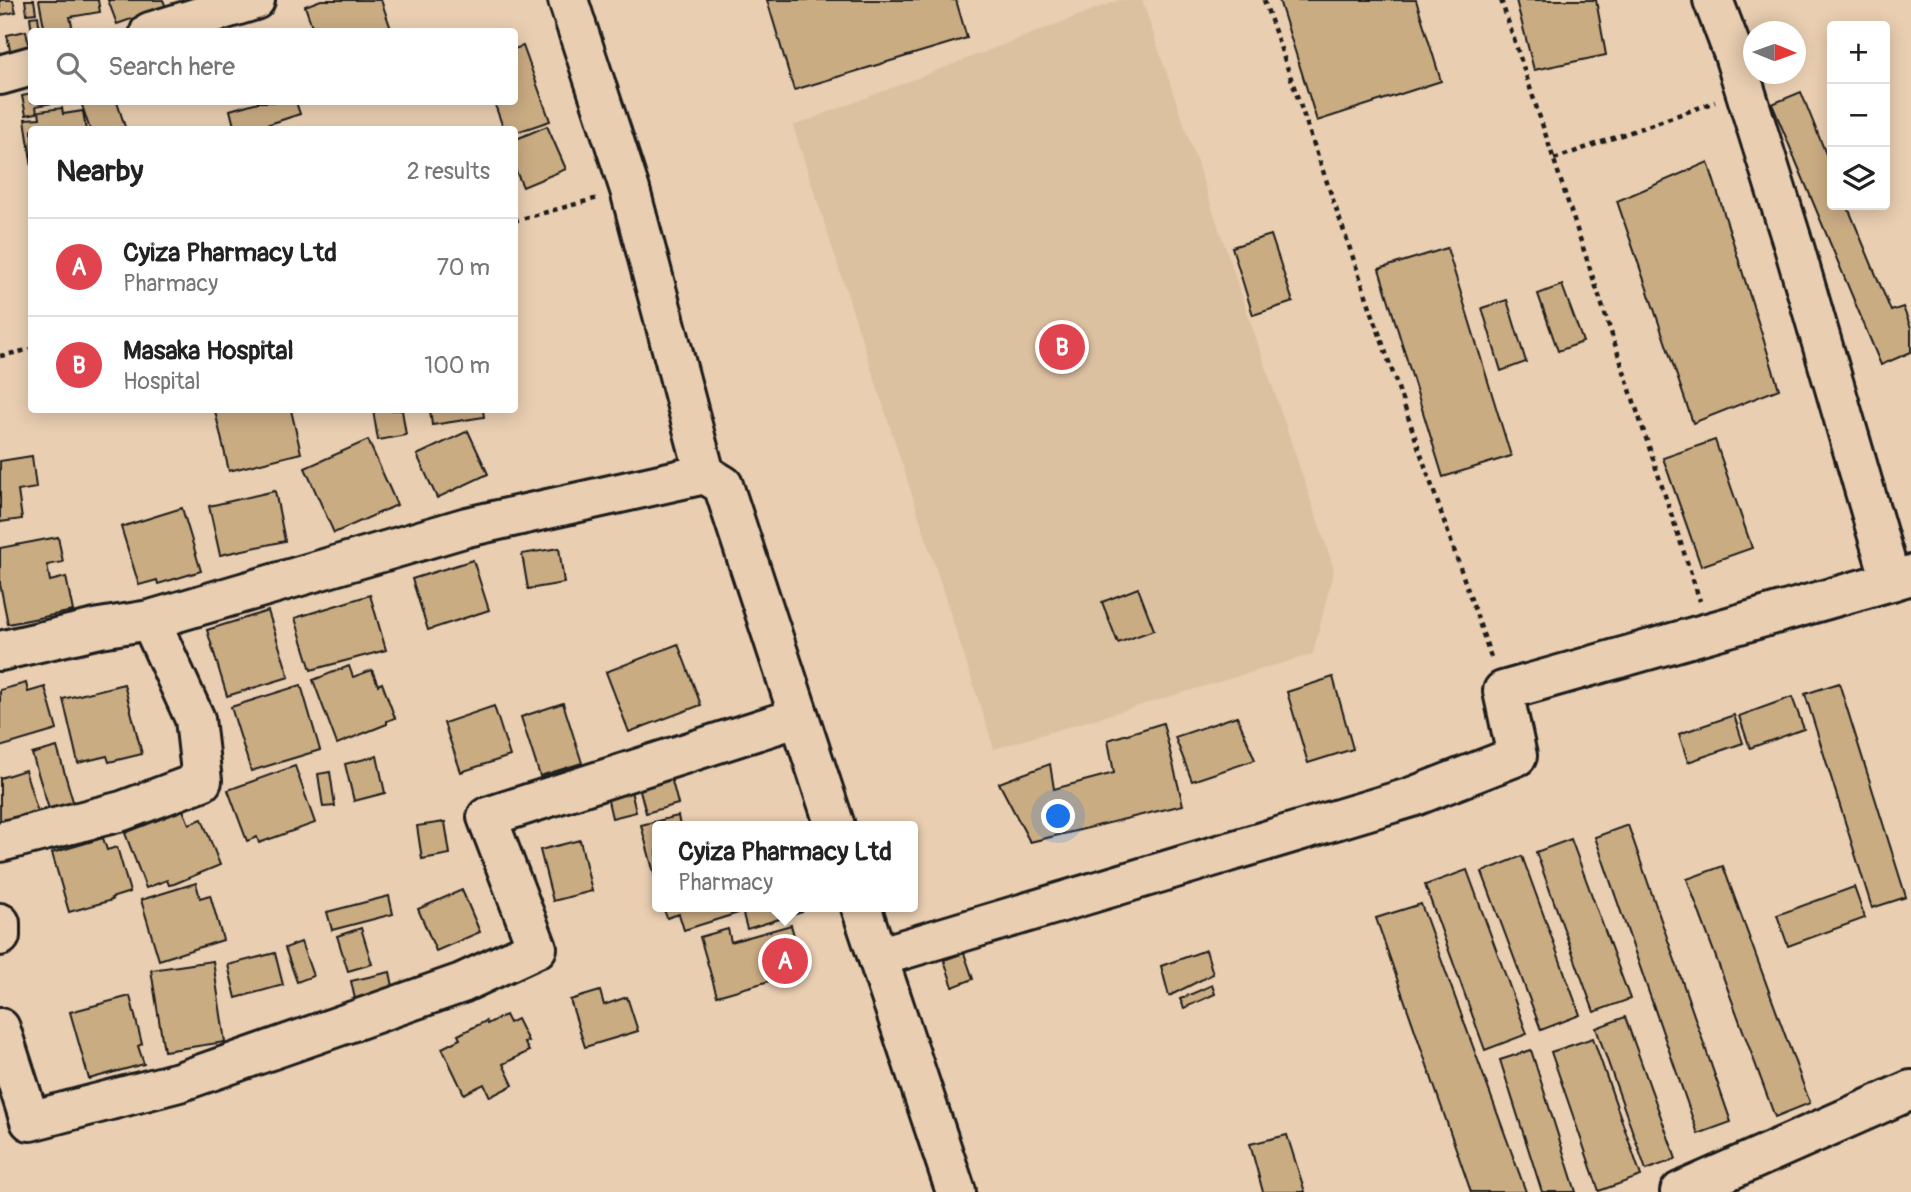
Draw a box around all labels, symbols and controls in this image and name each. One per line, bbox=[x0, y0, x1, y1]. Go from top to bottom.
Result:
north arrow bbox=[1743, 21, 1806, 84]
map controls bbox=[1827, 21, 1890, 210]
button: + bbox=[1827, 21, 1890, 84]
search box bbox=[28, 28, 518, 105]
icon: search bbox=[52, 48, 90, 86]
text: Search here bbox=[108, 51, 235, 83]
button: − bbox=[1827, 84, 1890, 147]
button: layers bbox=[1827, 147, 1890, 210]
text: Nearby bbox=[56, 153, 143, 190]
text: 2 results bbox=[407, 157, 490, 186]
text: Cyiza Pharmacy Ltd bbox=[123, 237, 337, 269]
text: A bbox=[72, 253, 86, 282]
text: 70 m bbox=[437, 253, 490, 282]
text: Pharmacy bbox=[123, 269, 218, 298]
pin: B bbox=[1039, 321, 1085, 373]
text: Masaka Hospital bbox=[123, 335, 294, 367]
text: B bbox=[72, 351, 86, 380]
text: 100 m bbox=[424, 351, 490, 380]
text: Hospital bbox=[123, 367, 201, 396]
your location bbox=[1041, 799, 1075, 833]
popup bbox=[652, 821, 918, 912]
text: Cyiza Pharmacy Ltd bbox=[678, 836, 892, 868]
text: Pharmacy bbox=[678, 868, 773, 897]
pin: A bbox=[762, 935, 808, 987]

